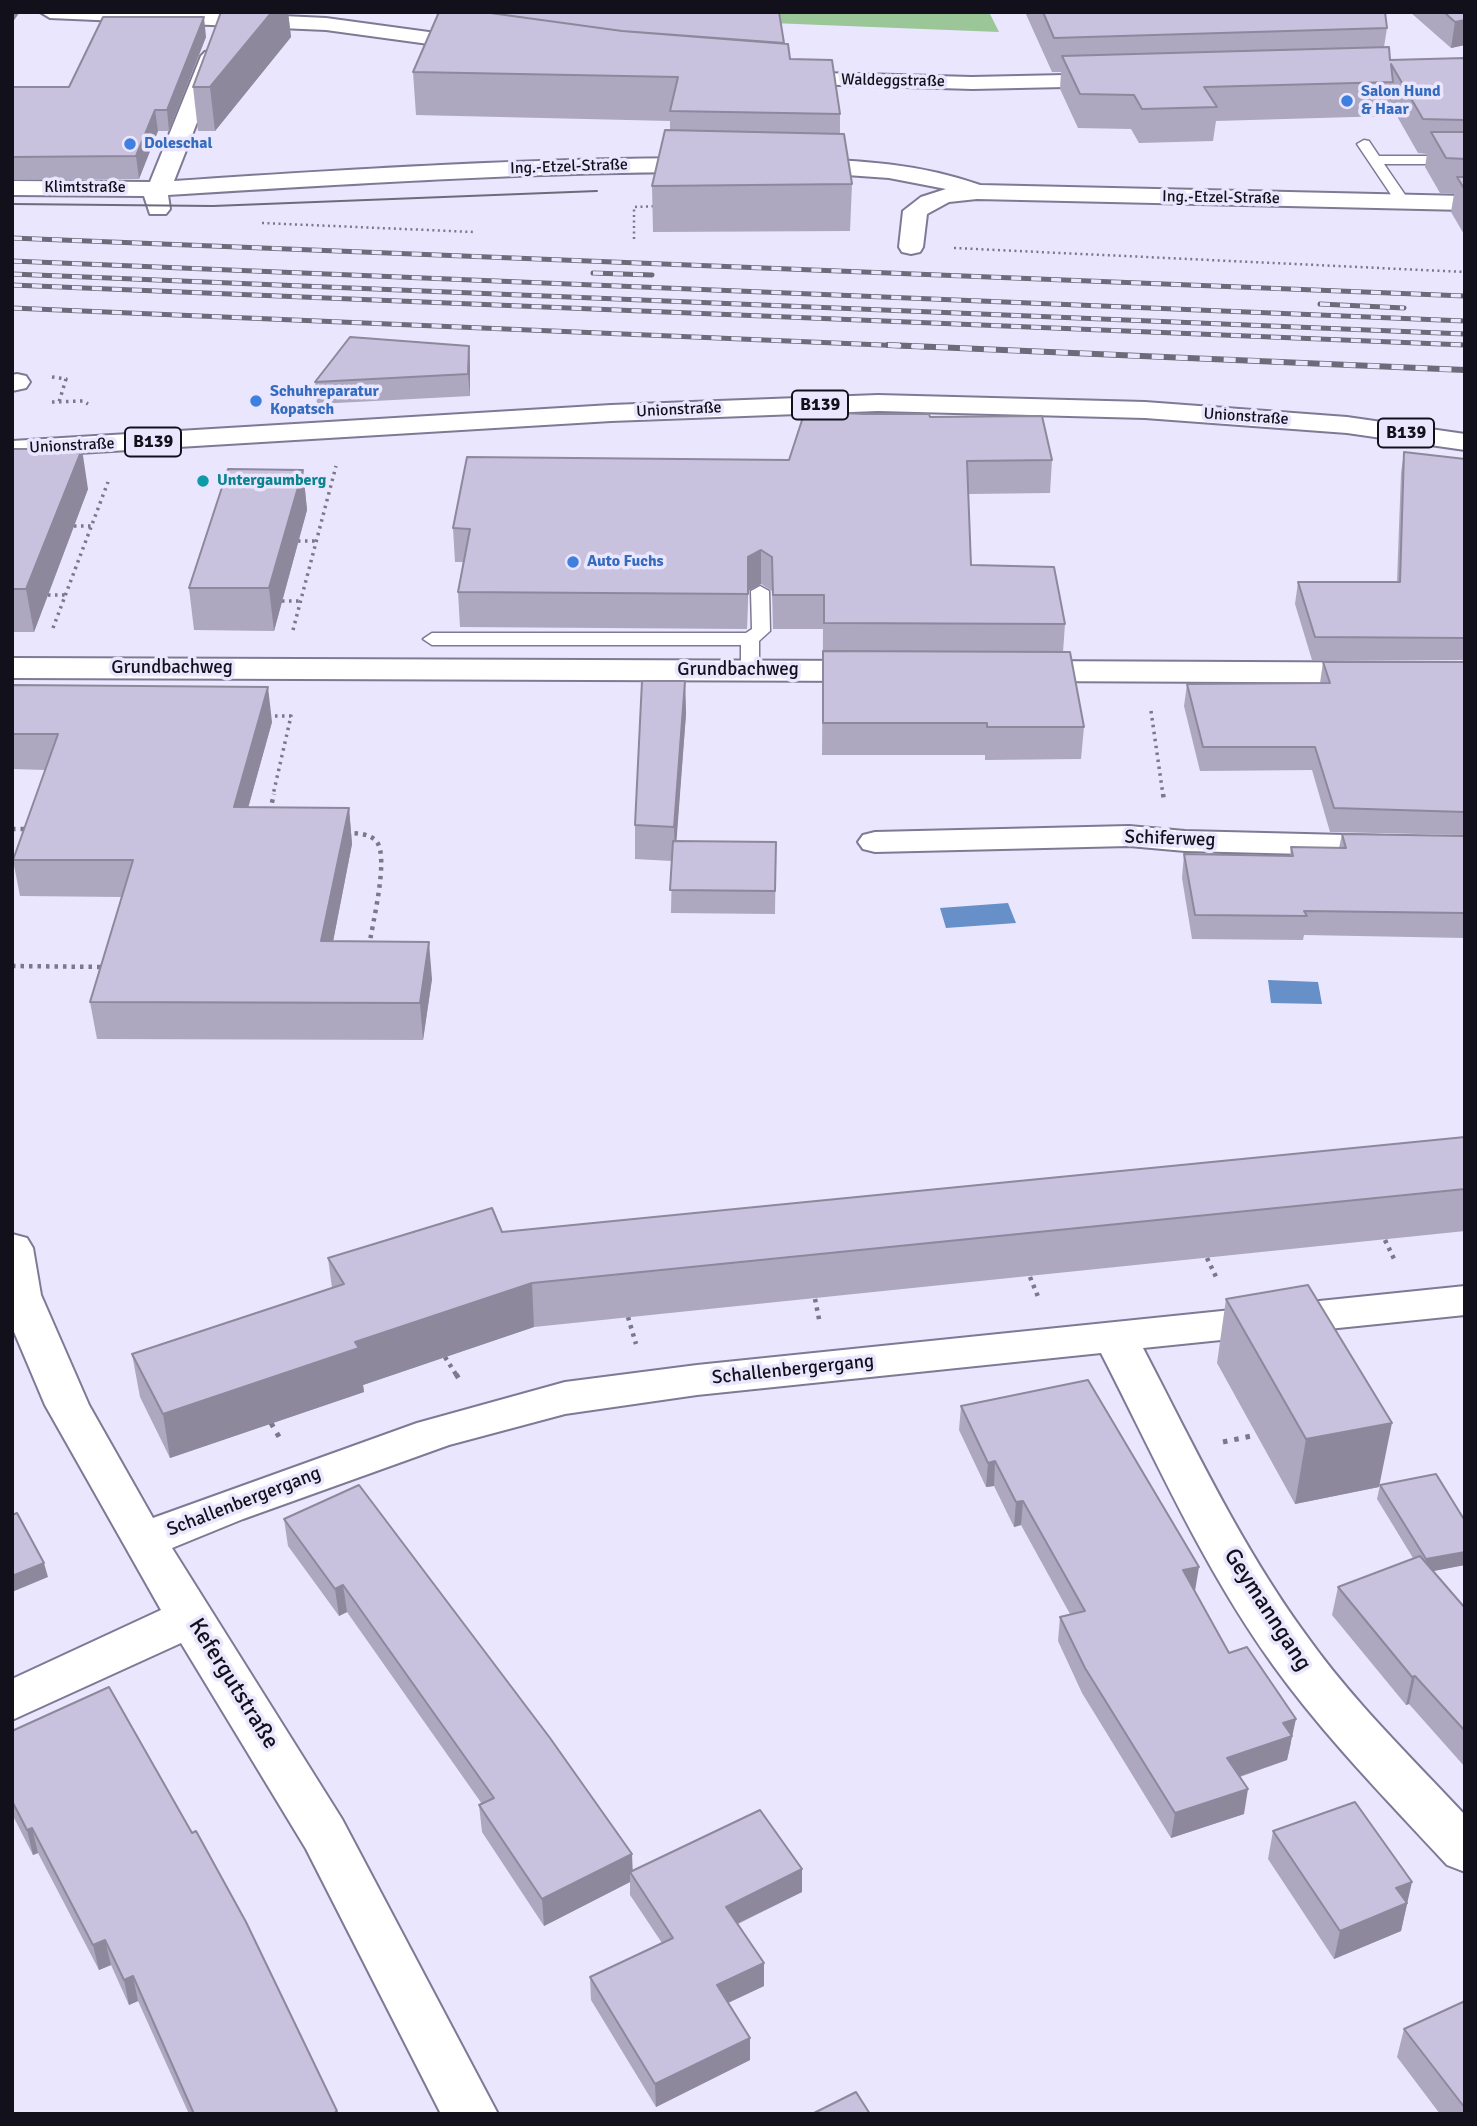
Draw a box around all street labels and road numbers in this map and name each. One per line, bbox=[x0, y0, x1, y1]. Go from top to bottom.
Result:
street label: Waldeggstraße bbox=[841, 70, 945, 92]
street label: Ing.-Etzel-Straße bbox=[510, 155, 628, 179]
street label: Klimtstraße bbox=[44, 178, 126, 198]
street label: Ing.-Etzel-Straße bbox=[1162, 187, 1280, 209]
road number: B139 bbox=[792, 390, 848, 419]
street label: Unionstraße bbox=[636, 398, 722, 422]
street label: Unionstraße bbox=[1203, 404, 1289, 430]
road number: B139 bbox=[1378, 418, 1434, 447]
road number: B139 bbox=[125, 428, 181, 457]
street label: Unionstraße bbox=[29, 434, 115, 458]
street label: Grundbachweg bbox=[111, 657, 233, 679]
street label: Grundbachweg bbox=[677, 659, 799, 681]
street label: Schiferweg bbox=[1124, 826, 1216, 852]
street label: Schallenbergergang bbox=[711, 1350, 875, 1390]
street label: Schallenbergergang bbox=[164, 1462, 324, 1542]
street label: Geymanngang bbox=[1217, 1544, 1317, 1676]
street label: Kefergutstraße bbox=[182, 1614, 284, 1754]

